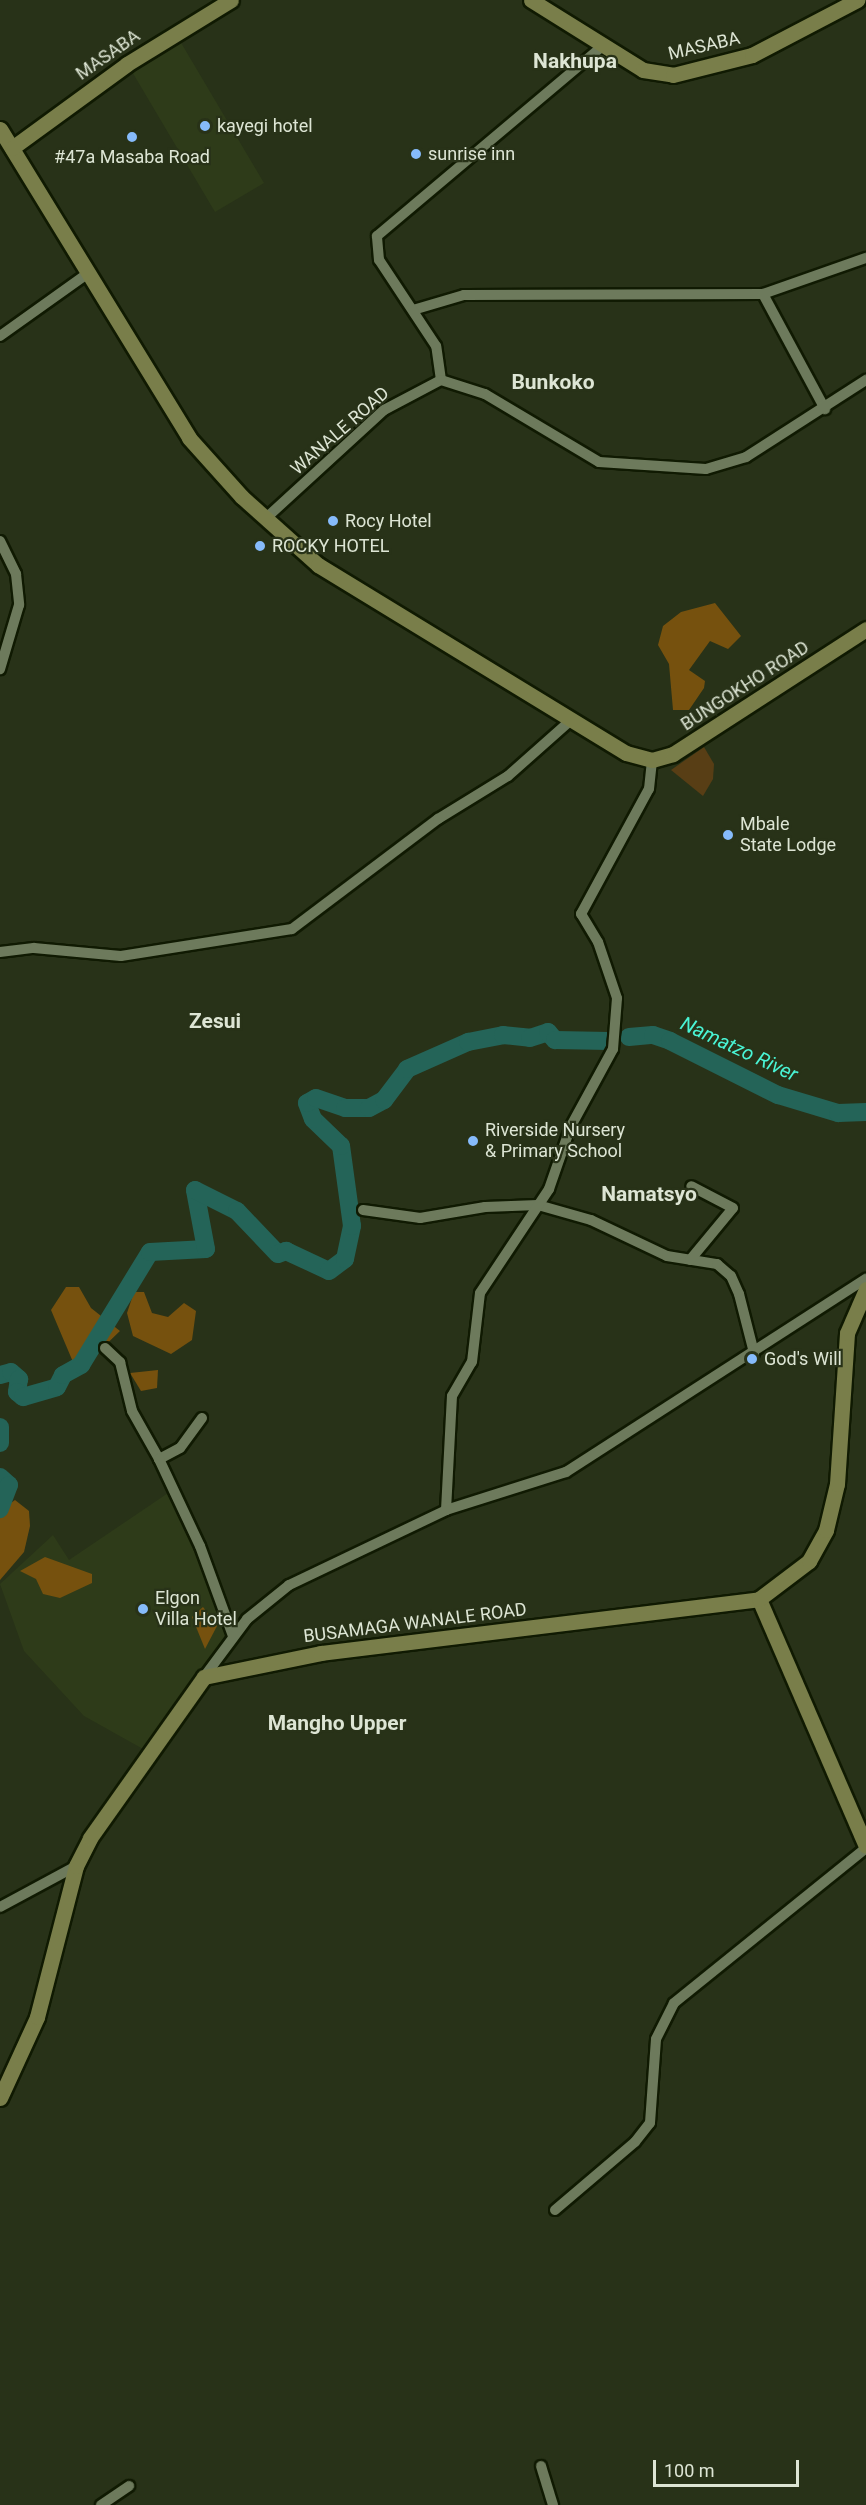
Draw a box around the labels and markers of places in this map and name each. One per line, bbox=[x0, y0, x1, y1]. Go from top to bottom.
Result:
place label: kayegi hotel bbox=[217, 115, 313, 137]
marker: kayegi hotel bbox=[198, 119, 212, 133]
marker: #47a Masaba Road bbox=[125, 130, 139, 144]
place label: sunrise inn bbox=[428, 143, 515, 165]
place label: #47a Masaba Road bbox=[54, 146, 210, 168]
marker: sunrise inn bbox=[409, 147, 423, 161]
place label: Rocy Hotel bbox=[345, 510, 432, 532]
marker: Rocy Hotel bbox=[326, 514, 340, 528]
place label: ROCKY HOTEL bbox=[272, 535, 389, 557]
marker: ROCKY HOTEL bbox=[253, 539, 267, 553]
place label: Mbale State Lodge bbox=[740, 814, 836, 856]
marker: Mbale State Lodge bbox=[721, 828, 735, 842]
place label: Riverside Nursery & Primary School bbox=[485, 1120, 625, 1162]
marker: Riverside Nursery & Primary School bbox=[466, 1134, 480, 1148]
place label: God's Will bbox=[764, 1348, 842, 1370]
marker: God's Will bbox=[745, 1352, 759, 1366]
place label: Elgon Villa Hotel bbox=[155, 1588, 237, 1630]
marker: Elgon Villa Hotel bbox=[136, 1602, 150, 1616]

